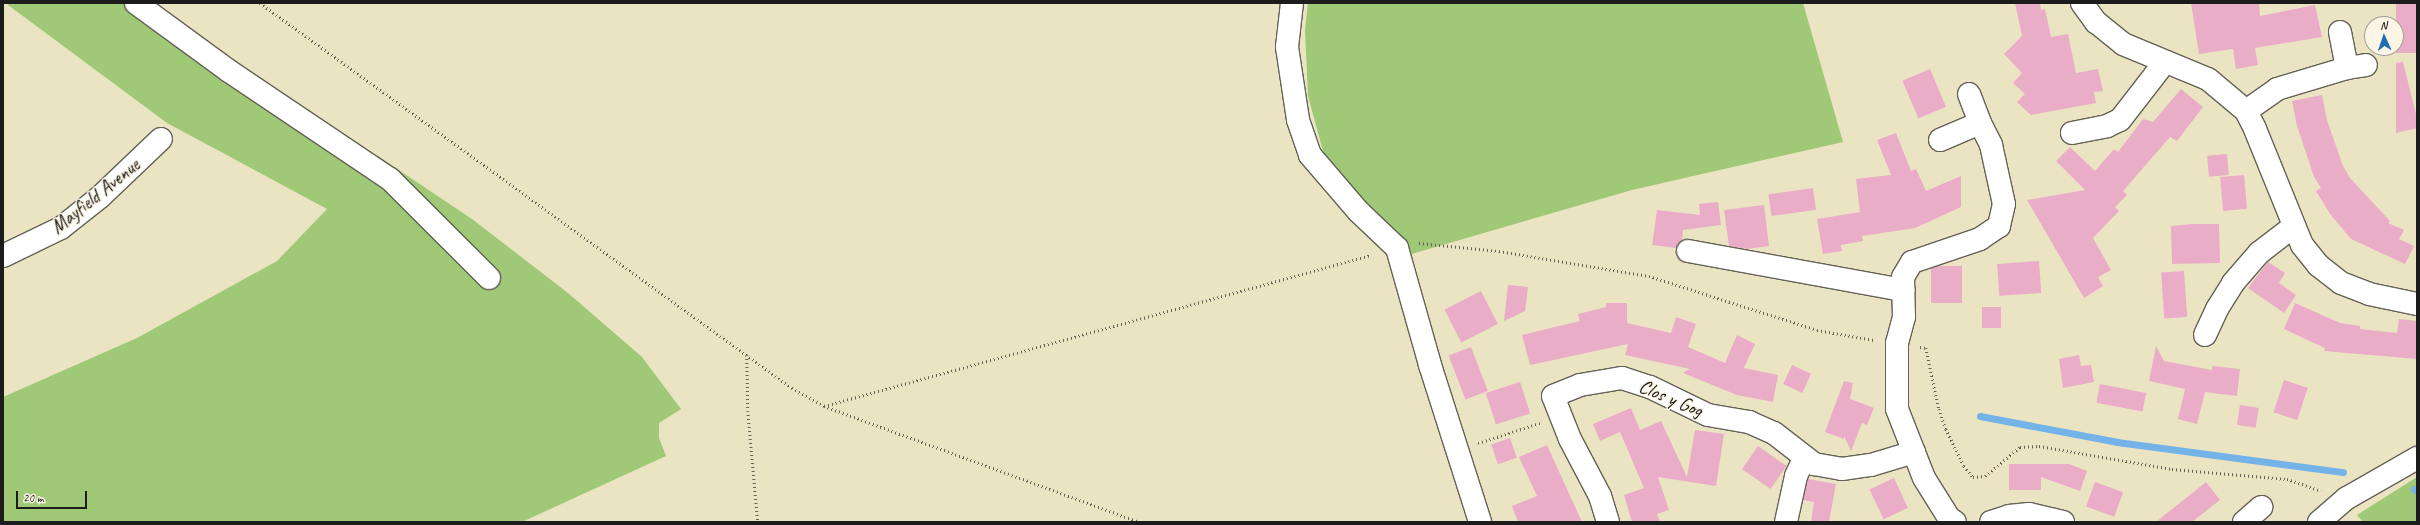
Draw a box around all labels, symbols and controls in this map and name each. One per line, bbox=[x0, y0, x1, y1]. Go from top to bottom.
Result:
north arrow bbox=[2364, 16, 2404, 56]
text: N bbox=[2380, 18, 2387, 32]
street label: Mayfield Avenue bbox=[46, 153, 144, 239]
street label: Clos y Gog bbox=[1635, 374, 1707, 422]
scale bar bbox=[18, 483, 89, 509]
text: 20 m bbox=[23, 490, 43, 506]

